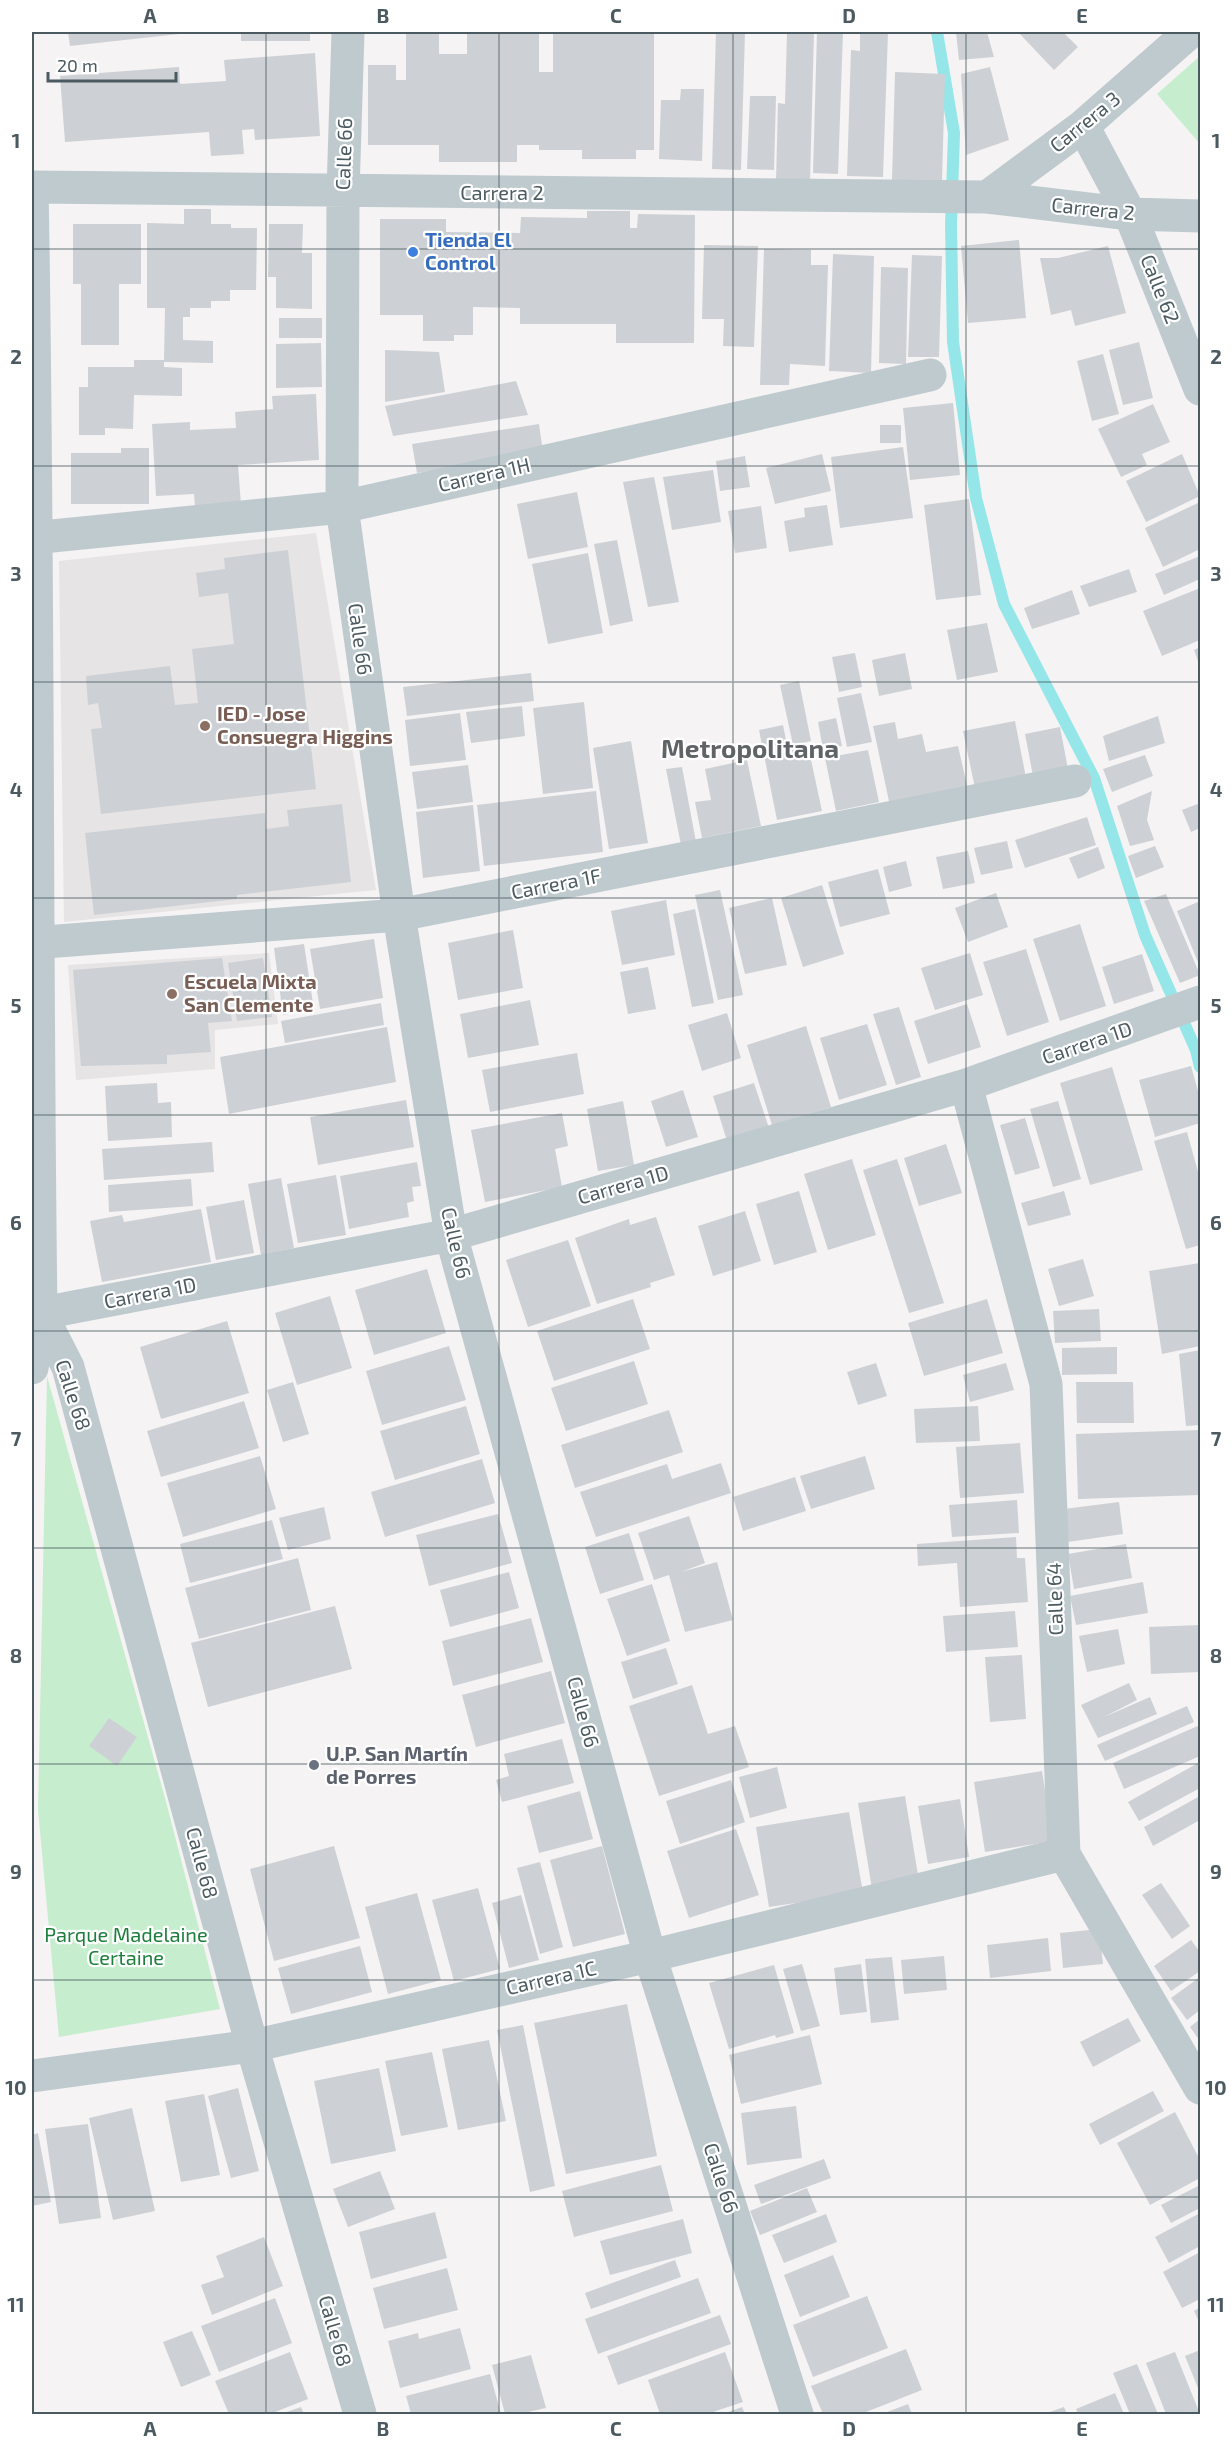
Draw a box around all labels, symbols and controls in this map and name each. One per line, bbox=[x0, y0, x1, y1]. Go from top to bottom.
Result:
text: A bbox=[143, 3, 157, 27]
text: B bbox=[377, 3, 389, 27]
text: C bbox=[610, 3, 622, 27]
text: D bbox=[842, 3, 856, 27]
text: E bbox=[1076, 3, 1088, 27]
scale bar bbox=[48, 45, 176, 83]
text: 20 m bbox=[57, 54, 98, 76]
street label: Carrera 3 bbox=[1044, 86, 1124, 157]
street label: Calle 66 bbox=[330, 117, 356, 191]
text: 1 bbox=[12, 128, 20, 152]
text: 1 bbox=[1212, 128, 1220, 152]
street label: Carrera 2 bbox=[460, 180, 544, 204]
street label: Carrera 2 bbox=[1050, 192, 1136, 224]
place label: Tienda El Control bbox=[425, 227, 512, 274]
marker: Tienda El Control bbox=[406, 245, 420, 259]
street label: Calle 62 bbox=[1136, 251, 1186, 327]
text: 2 bbox=[10, 344, 22, 368]
text: 2 bbox=[1210, 344, 1222, 368]
street label: Carrera 1H bbox=[435, 452, 532, 496]
text: 3 bbox=[10, 561, 22, 585]
text: 3 bbox=[1210, 561, 1222, 585]
street label: Calle 66 bbox=[344, 601, 378, 676]
place label: IED - Jose Consuegra Higgins bbox=[217, 701, 393, 748]
marker: IED - Jose Consuegra Higgins bbox=[198, 719, 212, 733]
district label: Metropolitana bbox=[661, 732, 839, 763]
text: 4 bbox=[10, 777, 23, 801]
text: 4 bbox=[1210, 777, 1223, 801]
street label: Carrera 1F bbox=[509, 863, 603, 903]
place label: Escuela Mixta San Clemente bbox=[184, 969, 317, 1016]
marker: Escuela Mixta San Clemente bbox=[165, 987, 179, 1001]
text: 5 bbox=[10, 993, 22, 1017]
text: 5 bbox=[1210, 993, 1222, 1017]
street label: Carrera 1D bbox=[1039, 1015, 1135, 1069]
street label: Carrera 1D bbox=[574, 1160, 671, 1208]
street label: Calle 66 bbox=[437, 1205, 477, 1281]
text: 6 bbox=[10, 1210, 22, 1234]
text: 6 bbox=[1210, 1210, 1222, 1234]
street label: Carrera 1D bbox=[102, 1271, 198, 1313]
street label: Calle 68 bbox=[51, 1356, 97, 1433]
text: 7 bbox=[11, 1426, 22, 1450]
text: 7 bbox=[1211, 1426, 1222, 1450]
street label: Calle 64 bbox=[1041, 1562, 1067, 1636]
text: 8 bbox=[10, 1643, 22, 1667]
text: 8 bbox=[1210, 1643, 1222, 1667]
street label: Calle 66 bbox=[563, 1674, 605, 1750]
place label: U.P. San Martín de Porres bbox=[326, 1741, 468, 1788]
marker: U.P. San Martín de Porres bbox=[307, 1758, 321, 1772]
street label: Calle 68 bbox=[182, 1824, 224, 1901]
text: 9 bbox=[10, 1859, 22, 1883]
text: 9 bbox=[1210, 1859, 1222, 1883]
park label: Parque Madelaine Certaine bbox=[44, 1922, 208, 1969]
street label: Carrera 1C bbox=[503, 1955, 598, 1999]
text: 10 bbox=[5, 2075, 27, 2099]
text: 10 bbox=[1205, 2075, 1227, 2099]
street label: Calle 66 bbox=[699, 2140, 745, 2216]
text: 11 bbox=[7, 2292, 25, 2316]
street label: Calle 68 bbox=[314, 2292, 358, 2369]
text: 11 bbox=[1207, 2292, 1225, 2316]
text: A bbox=[143, 2416, 157, 2440]
text: B bbox=[377, 2416, 389, 2440]
text: C bbox=[610, 2416, 622, 2440]
text: D bbox=[842, 2416, 856, 2440]
text: E bbox=[1076, 2416, 1088, 2440]

